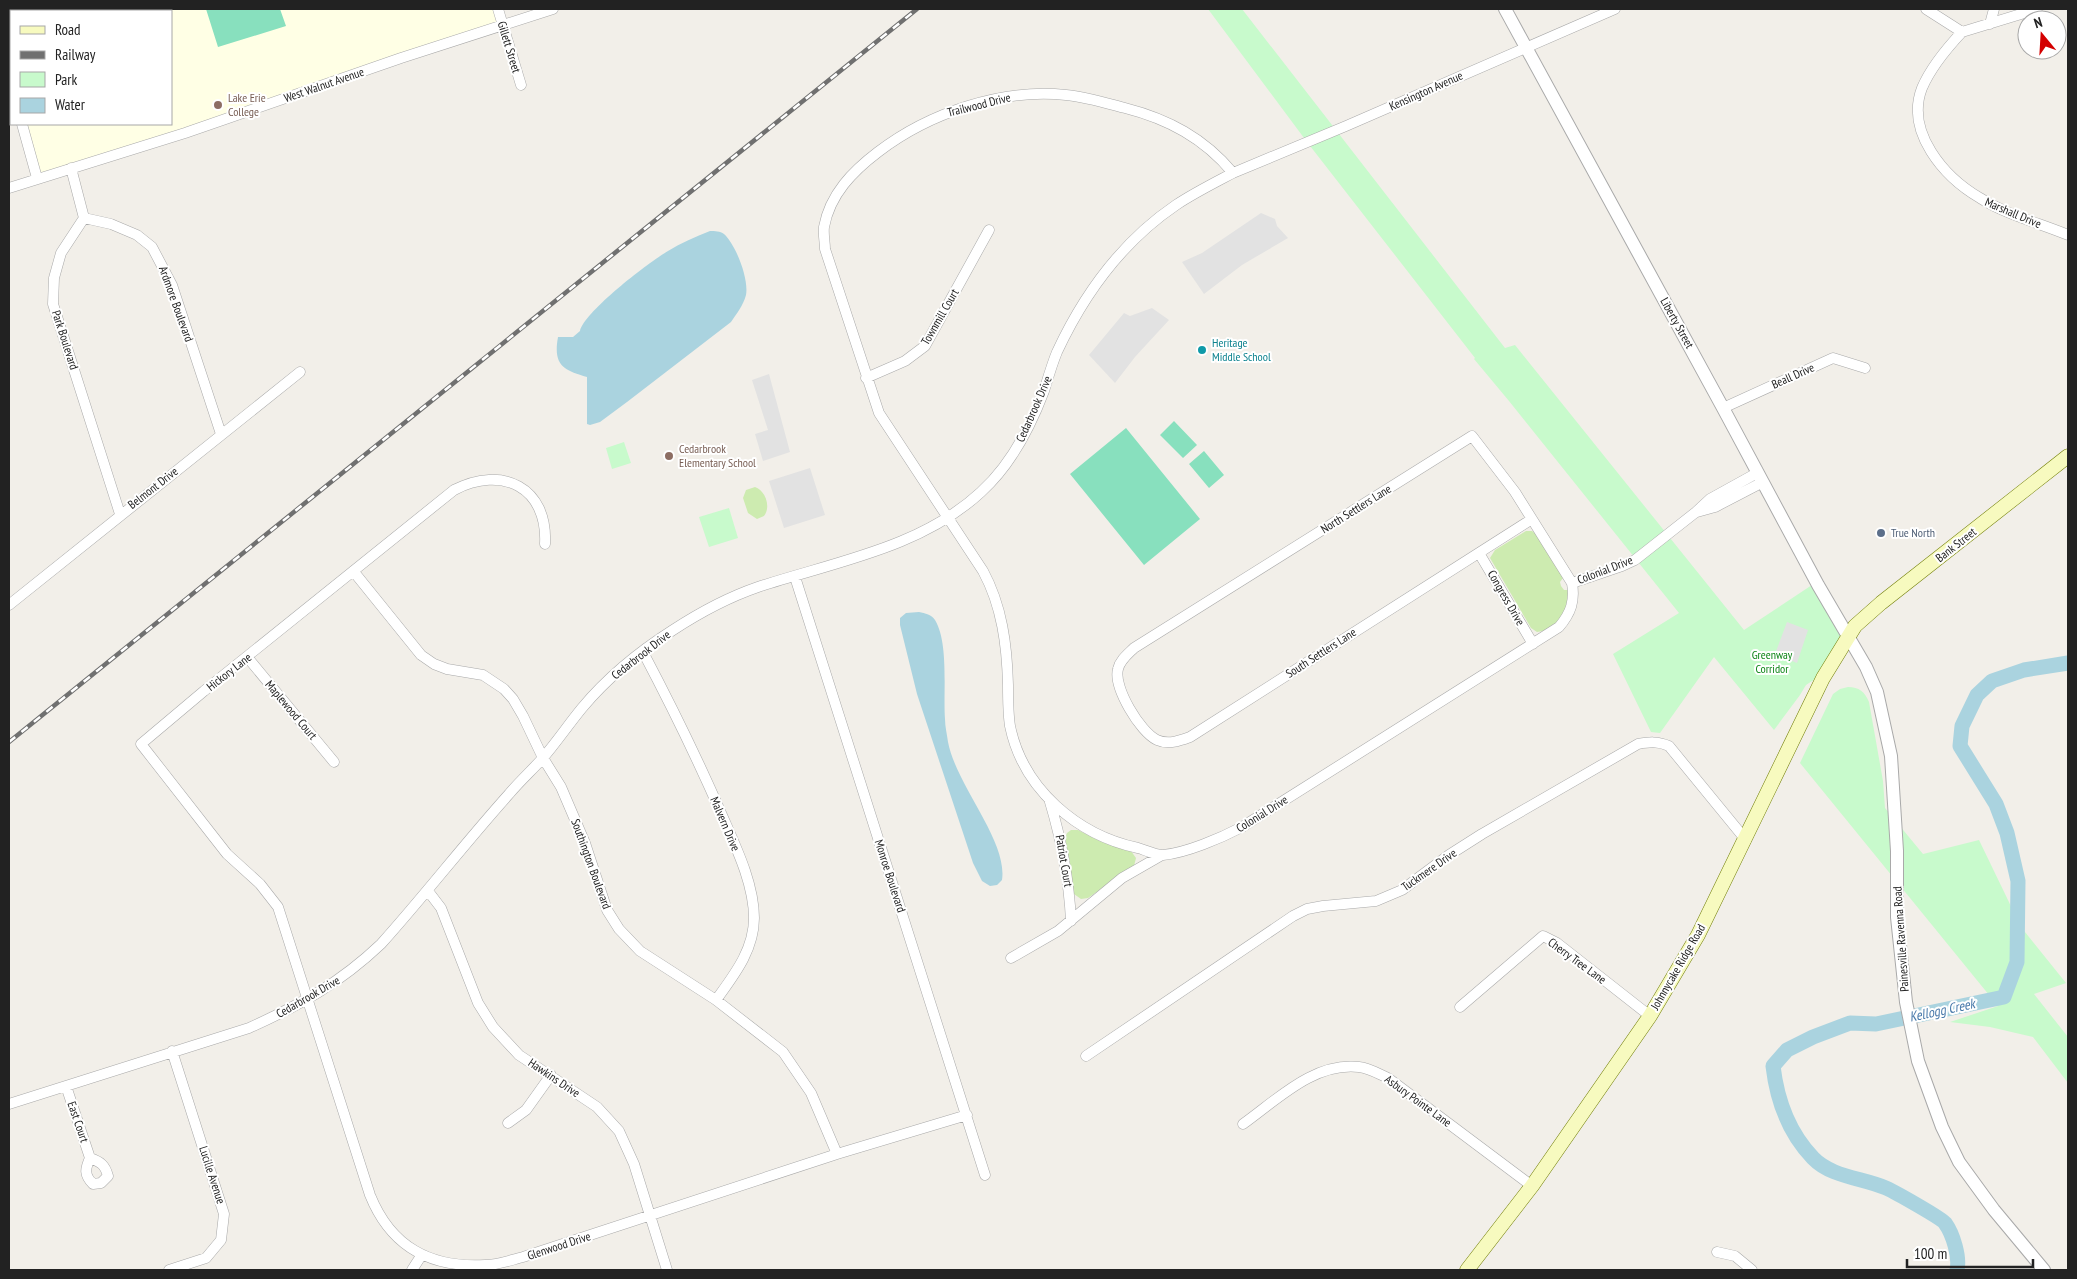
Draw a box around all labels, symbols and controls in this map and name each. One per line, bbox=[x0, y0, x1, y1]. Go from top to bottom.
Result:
legend bbox=[10, 10, 172, 125]
north arrow bbox=[2017, 10, 2067, 60]
text: N bbox=[2032, 13, 2044, 32]
street label: Gillett Street bbox=[495, 19, 525, 75]
text: Road bbox=[55, 20, 81, 39]
text: Railway bbox=[55, 45, 96, 64]
street label: West Walnut Avenue bbox=[282, 64, 366, 105]
street label: Kensington Avenue bbox=[1387, 68, 1465, 113]
text: Park bbox=[55, 70, 77, 89]
street label: Trailwood Drive bbox=[946, 89, 1012, 120]
place label: Lake Erie College bbox=[228, 90, 266, 119]
text: Water bbox=[55, 95, 86, 114]
marker: Lake Erie College bbox=[212, 99, 224, 111]
street label: Marshall Drive bbox=[1983, 194, 2044, 231]
street label: Ardmore Boulevard bbox=[156, 264, 197, 344]
street label: Townmill Court bbox=[917, 285, 962, 348]
street label: Liberty Street bbox=[1657, 295, 1698, 352]
street label: Park Boulevard bbox=[49, 308, 82, 371]
place label: Heritage Middle School bbox=[1212, 335, 1271, 364]
marker: Heritage Middle School bbox=[1196, 344, 1208, 356]
street label: Beall Drive bbox=[1769, 359, 1817, 392]
street label: Cedarbrook Drive bbox=[1012, 373, 1055, 444]
place label: Cedarbrook Elementary School bbox=[679, 441, 756, 470]
marker: Cedarbrook Elementary School bbox=[663, 450, 675, 462]
street label: Belmont Drive bbox=[125, 463, 181, 512]
street label: North Settlers Lane bbox=[1318, 481, 1394, 536]
street label: Bank Street bbox=[1932, 524, 1980, 565]
place label: True North bbox=[1891, 525, 1935, 540]
marker: True North bbox=[1875, 527, 1887, 539]
street label: Colonial Drive bbox=[1575, 552, 1635, 587]
street label: Congress Drive bbox=[1485, 567, 1528, 628]
street label: South Settlers Lane bbox=[1283, 624, 1359, 681]
street label: Cedarbrook Drive bbox=[608, 627, 673, 682]
park label: Greenway Corridor bbox=[1752, 647, 1793, 676]
street label: Hickory Lane bbox=[203, 649, 254, 694]
street label: Maplewood Court bbox=[262, 677, 321, 743]
street label: Colonial Drive bbox=[1233, 792, 1290, 835]
street label: Malvern Drive bbox=[707, 794, 744, 853]
street label: Southington Boulevard bbox=[568, 817, 615, 911]
street label: Patriot Court bbox=[1053, 834, 1077, 889]
street label: Monroe Boulevard bbox=[872, 838, 909, 914]
street label: Tuckmere Drive bbox=[1398, 845, 1459, 894]
street label: Painesville Ravenna Road bbox=[1889, 886, 1912, 992]
street label: Johnnycake Ridge Road bbox=[1647, 921, 1708, 1013]
street label: Cherry Tree Lane bbox=[1545, 934, 1609, 987]
street label: Cedarbrook Drive bbox=[273, 972, 342, 1021]
water label: Kellogg Creek bbox=[1907, 994, 1978, 1026]
street label: Hawkins Drive bbox=[526, 1055, 583, 1100]
street label: Asbury Pointe Lane bbox=[1382, 1071, 1455, 1130]
street label: East Court bbox=[64, 1099, 93, 1145]
street label: Lucille Avenue bbox=[196, 1144, 229, 1206]
street label: Glenwood Drive bbox=[525, 1228, 592, 1263]
scale bar bbox=[1907, 1236, 2033, 1268]
text: 100 m bbox=[1914, 1244, 1947, 1263]

